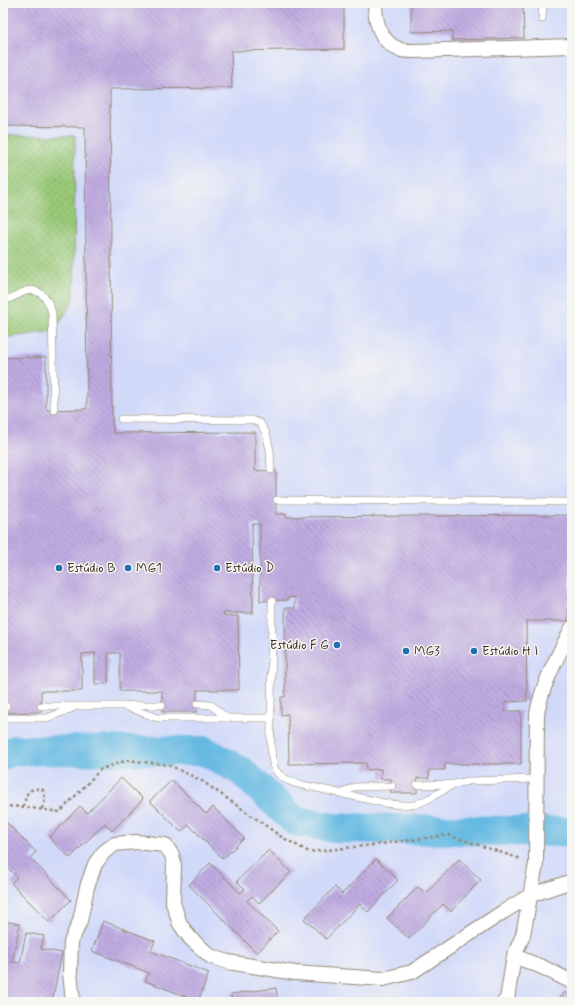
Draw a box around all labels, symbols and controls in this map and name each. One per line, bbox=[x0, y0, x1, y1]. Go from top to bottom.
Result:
place label: Estúdio B bbox=[67, 560, 115, 577]
place label: MG1 bbox=[136, 560, 162, 577]
place label: Estúdio D bbox=[225, 560, 274, 577]
marker: Estúdio B bbox=[54, 563, 64, 573]
marker: MG1 bbox=[123, 563, 133, 573]
marker: Estúdio D bbox=[212, 563, 222, 573]
place label: Estúdio F G bbox=[270, 637, 329, 654]
marker: Estúdio F G bbox=[332, 640, 342, 650]
place label: MG3 bbox=[414, 643, 440, 660]
place label: Estúdio H I bbox=[482, 643, 538, 660]
marker: MG3 bbox=[401, 646, 411, 656]
marker: Estúdio H I bbox=[469, 646, 479, 656]

